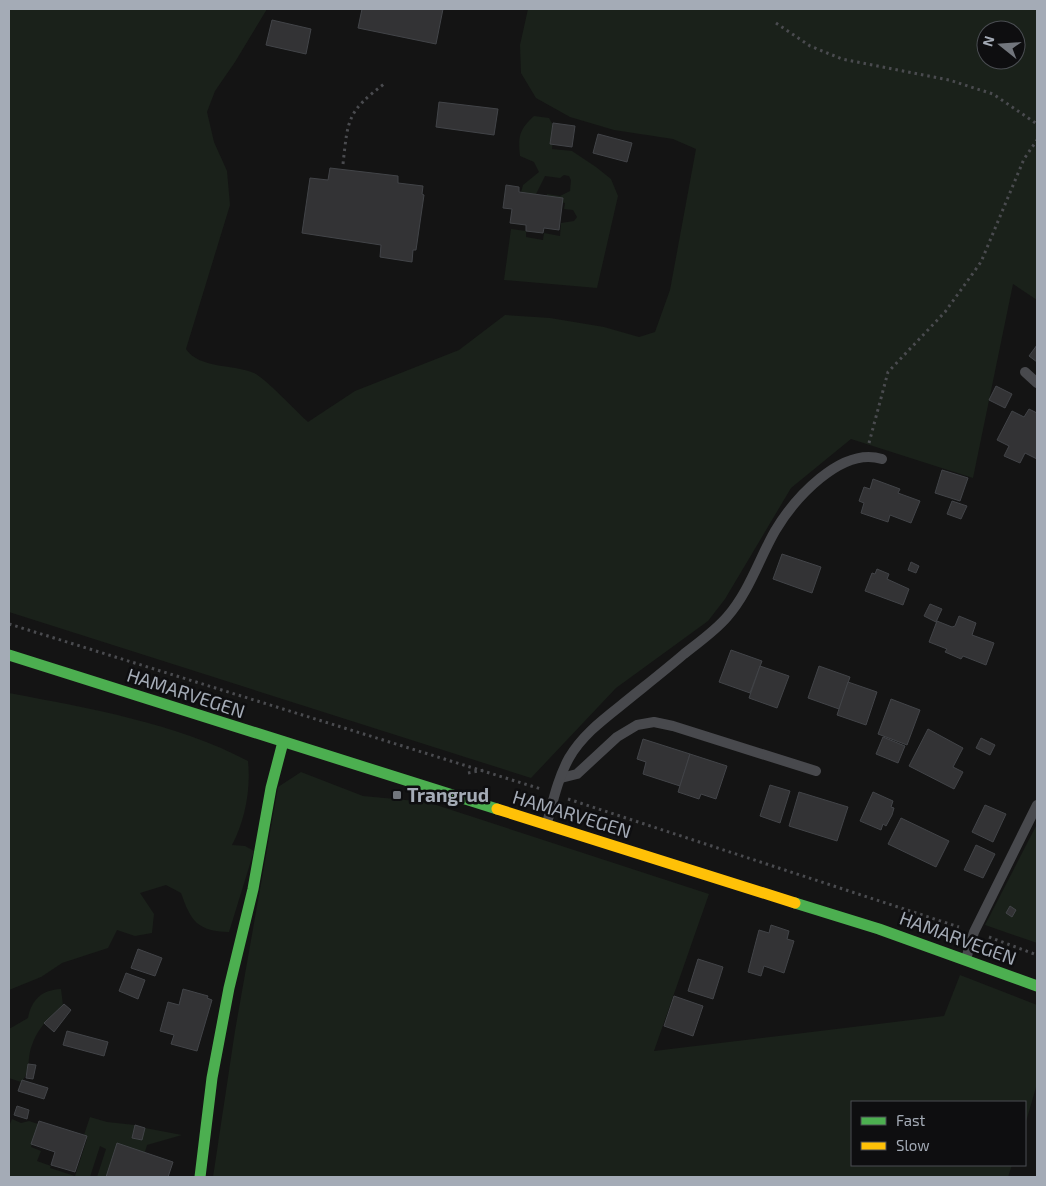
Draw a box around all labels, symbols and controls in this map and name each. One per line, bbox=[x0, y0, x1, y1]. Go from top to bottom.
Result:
north arrow bbox=[976, 20, 1026, 70]
text: N bbox=[978, 34, 998, 48]
street label: HAMARVEGEN bbox=[124, 663, 248, 722]
place label: Trangrud bbox=[407, 783, 489, 806]
street label: HAMARVEGEN bbox=[510, 785, 634, 842]
marker: Trangrud bbox=[391, 789, 403, 801]
street label: HAMARVEGEN bbox=[897, 906, 1020, 969]
legend bbox=[851, 1101, 1026, 1166]
text: Fast bbox=[896, 1111, 926, 1129]
text: Slow bbox=[896, 1136, 930, 1154]

